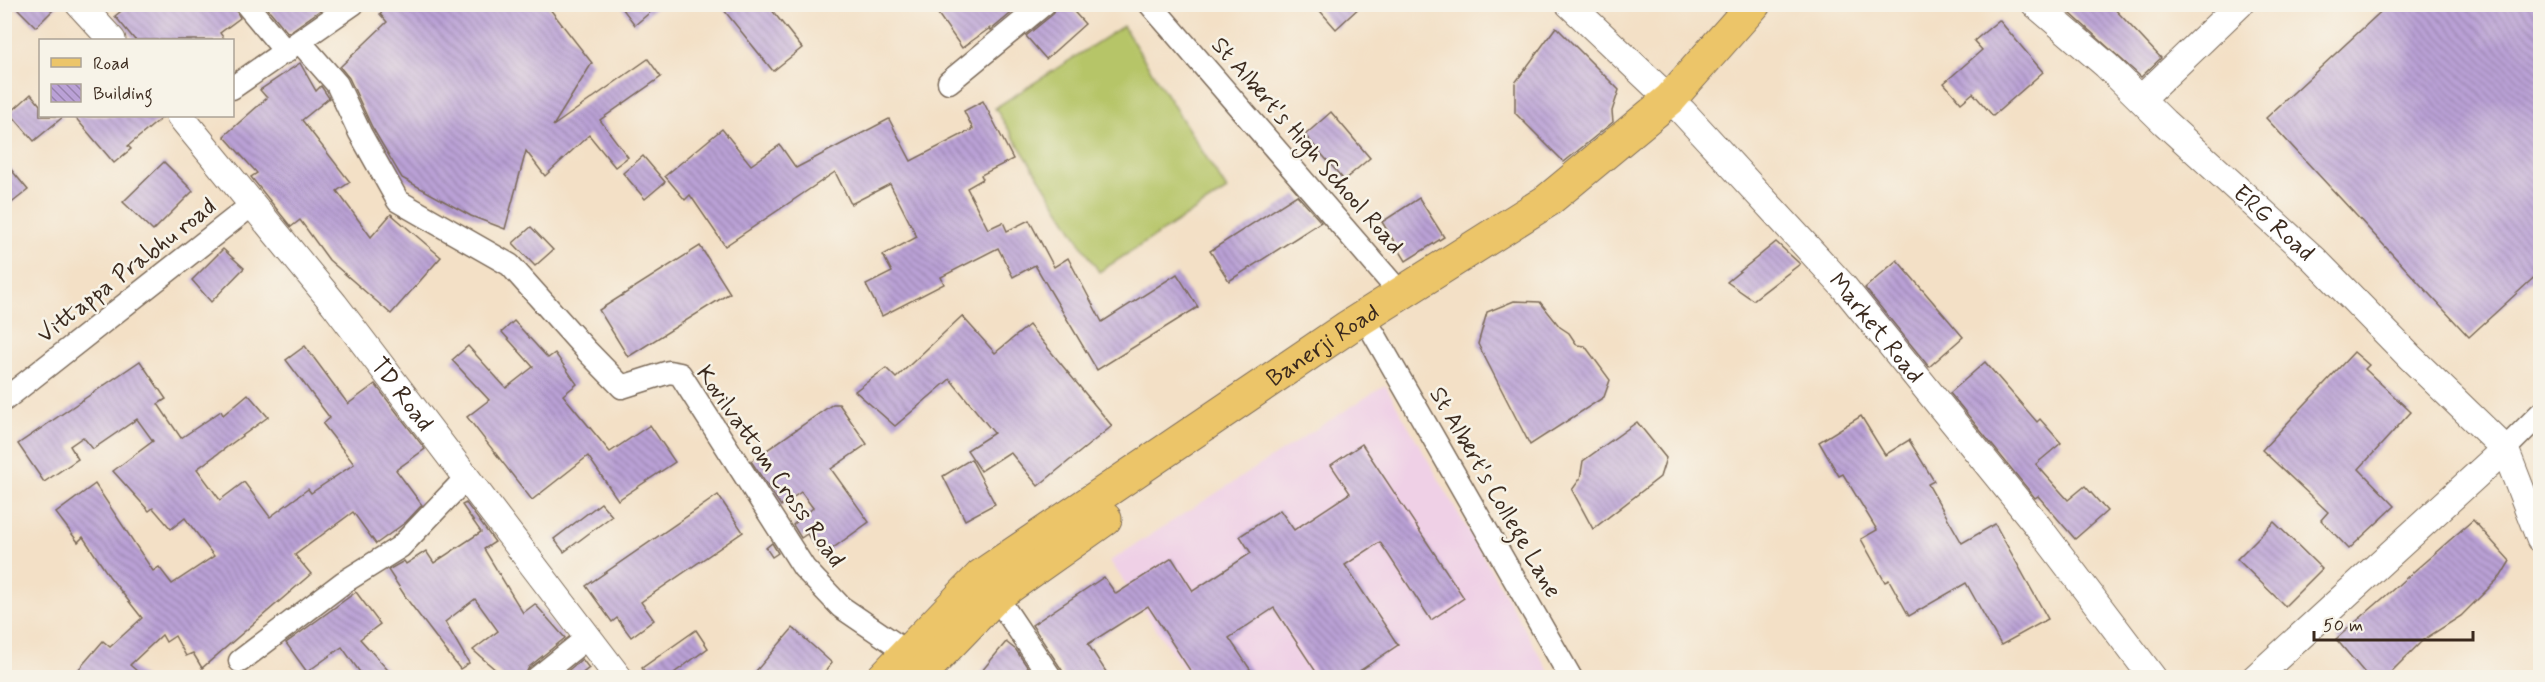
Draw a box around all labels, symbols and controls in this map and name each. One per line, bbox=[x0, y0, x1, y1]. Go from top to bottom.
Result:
street label: St Albert's High School Road bbox=[1202, 31, 1410, 263]
legend bbox=[39, 39, 234, 117]
text: Road bbox=[93, 52, 129, 76]
text: Building bbox=[93, 82, 153, 108]
street label: ERG Road bbox=[2226, 178, 2320, 269]
street label: Vittappa Prabhu road bbox=[31, 191, 223, 351]
street label: Market Road bbox=[1821, 267, 1930, 390]
street label: Banerji Road bbox=[1261, 297, 1386, 395]
street label: TD Road bbox=[363, 351, 440, 438]
street label: Kovilvattom Cross Road bbox=[688, 360, 851, 574]
street label: St Albert's College Lane bbox=[1419, 382, 1568, 605]
scale bar bbox=[2314, 604, 2473, 642]
text: 50 m bbox=[2323, 614, 2363, 638]

